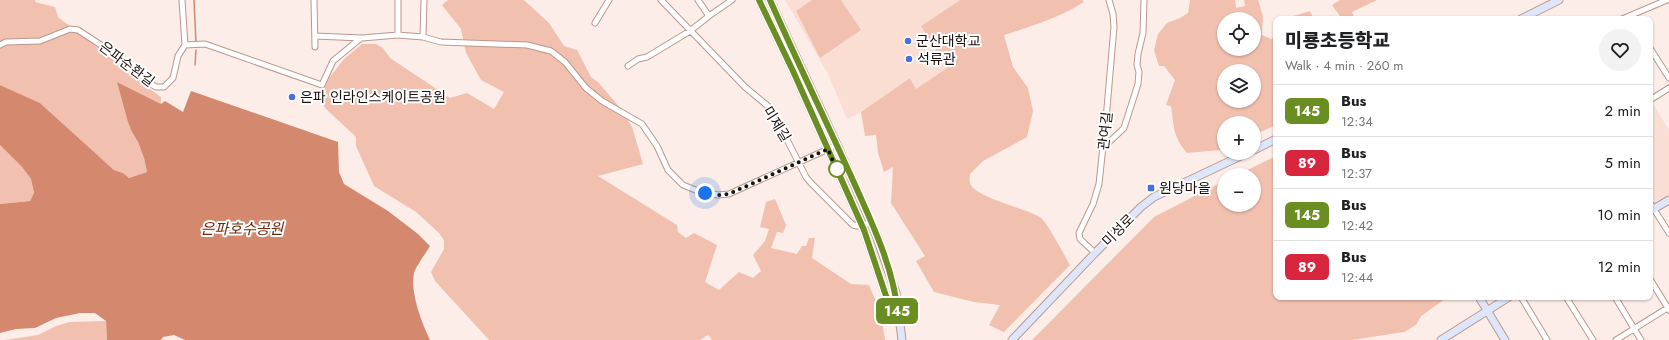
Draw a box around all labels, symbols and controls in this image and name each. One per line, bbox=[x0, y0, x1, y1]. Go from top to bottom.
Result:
map controls bbox=[1217, 12, 1261, 212]
button: locate bbox=[1217, 12, 1261, 56]
text: 미룡초등학교 bbox=[1285, 27, 1390, 54]
button: heart bbox=[1599, 29, 1641, 71]
place label: 군산대학교 bbox=[916, 31, 981, 51]
marker: 군산대학교 bbox=[903, 36, 913, 46]
street label: 은파순환길 bbox=[95, 37, 159, 91]
place label: 석류관 bbox=[917, 49, 956, 69]
marker: 석류관 bbox=[904, 54, 914, 64]
text: Walk · 4 min · 260 m bbox=[1285, 56, 1403, 75]
button: layers bbox=[1217, 64, 1261, 108]
place label: 은파 인라인스케이트공원 bbox=[300, 87, 446, 107]
text: Bus bbox=[1341, 90, 1366, 112]
marker: 은파 인라인스케이트공원 bbox=[287, 92, 297, 102]
text: 2 min bbox=[1604, 100, 1641, 122]
text: 145 bbox=[1294, 101, 1320, 121]
street label: 미제길 bbox=[758, 102, 796, 146]
street label: 관여길 bbox=[1093, 111, 1117, 151]
text: 12:34 bbox=[1341, 112, 1373, 131]
button: + bbox=[1217, 116, 1261, 160]
text: Bus bbox=[1341, 142, 1366, 164]
text: 5 min bbox=[1605, 152, 1641, 174]
text: 89 bbox=[1298, 153, 1316, 173]
unlabelled marker bbox=[828, 160, 846, 178]
text: 12:37 bbox=[1341, 164, 1372, 183]
button: − bbox=[1217, 168, 1261, 212]
place label: 원당마을 bbox=[1159, 178, 1211, 198]
your location bbox=[695, 183, 715, 203]
marker: 원당마을 bbox=[1146, 183, 1156, 193]
text: Bus bbox=[1341, 194, 1366, 216]
text: 10 min bbox=[1597, 204, 1641, 226]
text: 145 bbox=[1294, 205, 1320, 225]
street label: 미성로 bbox=[1097, 209, 1139, 251]
text: 12:42 bbox=[1341, 216, 1373, 235]
water label: 은파호수공원 bbox=[201, 218, 285, 240]
text: Bus bbox=[1341, 246, 1366, 268]
text: 12 min bbox=[1598, 256, 1641, 278]
text: 89 bbox=[1298, 257, 1316, 277]
text: 12:44 bbox=[1341, 268, 1373, 287]
line badge: 145 bbox=[874, 298, 920, 324]
text: 145 bbox=[884, 301, 910, 321]

